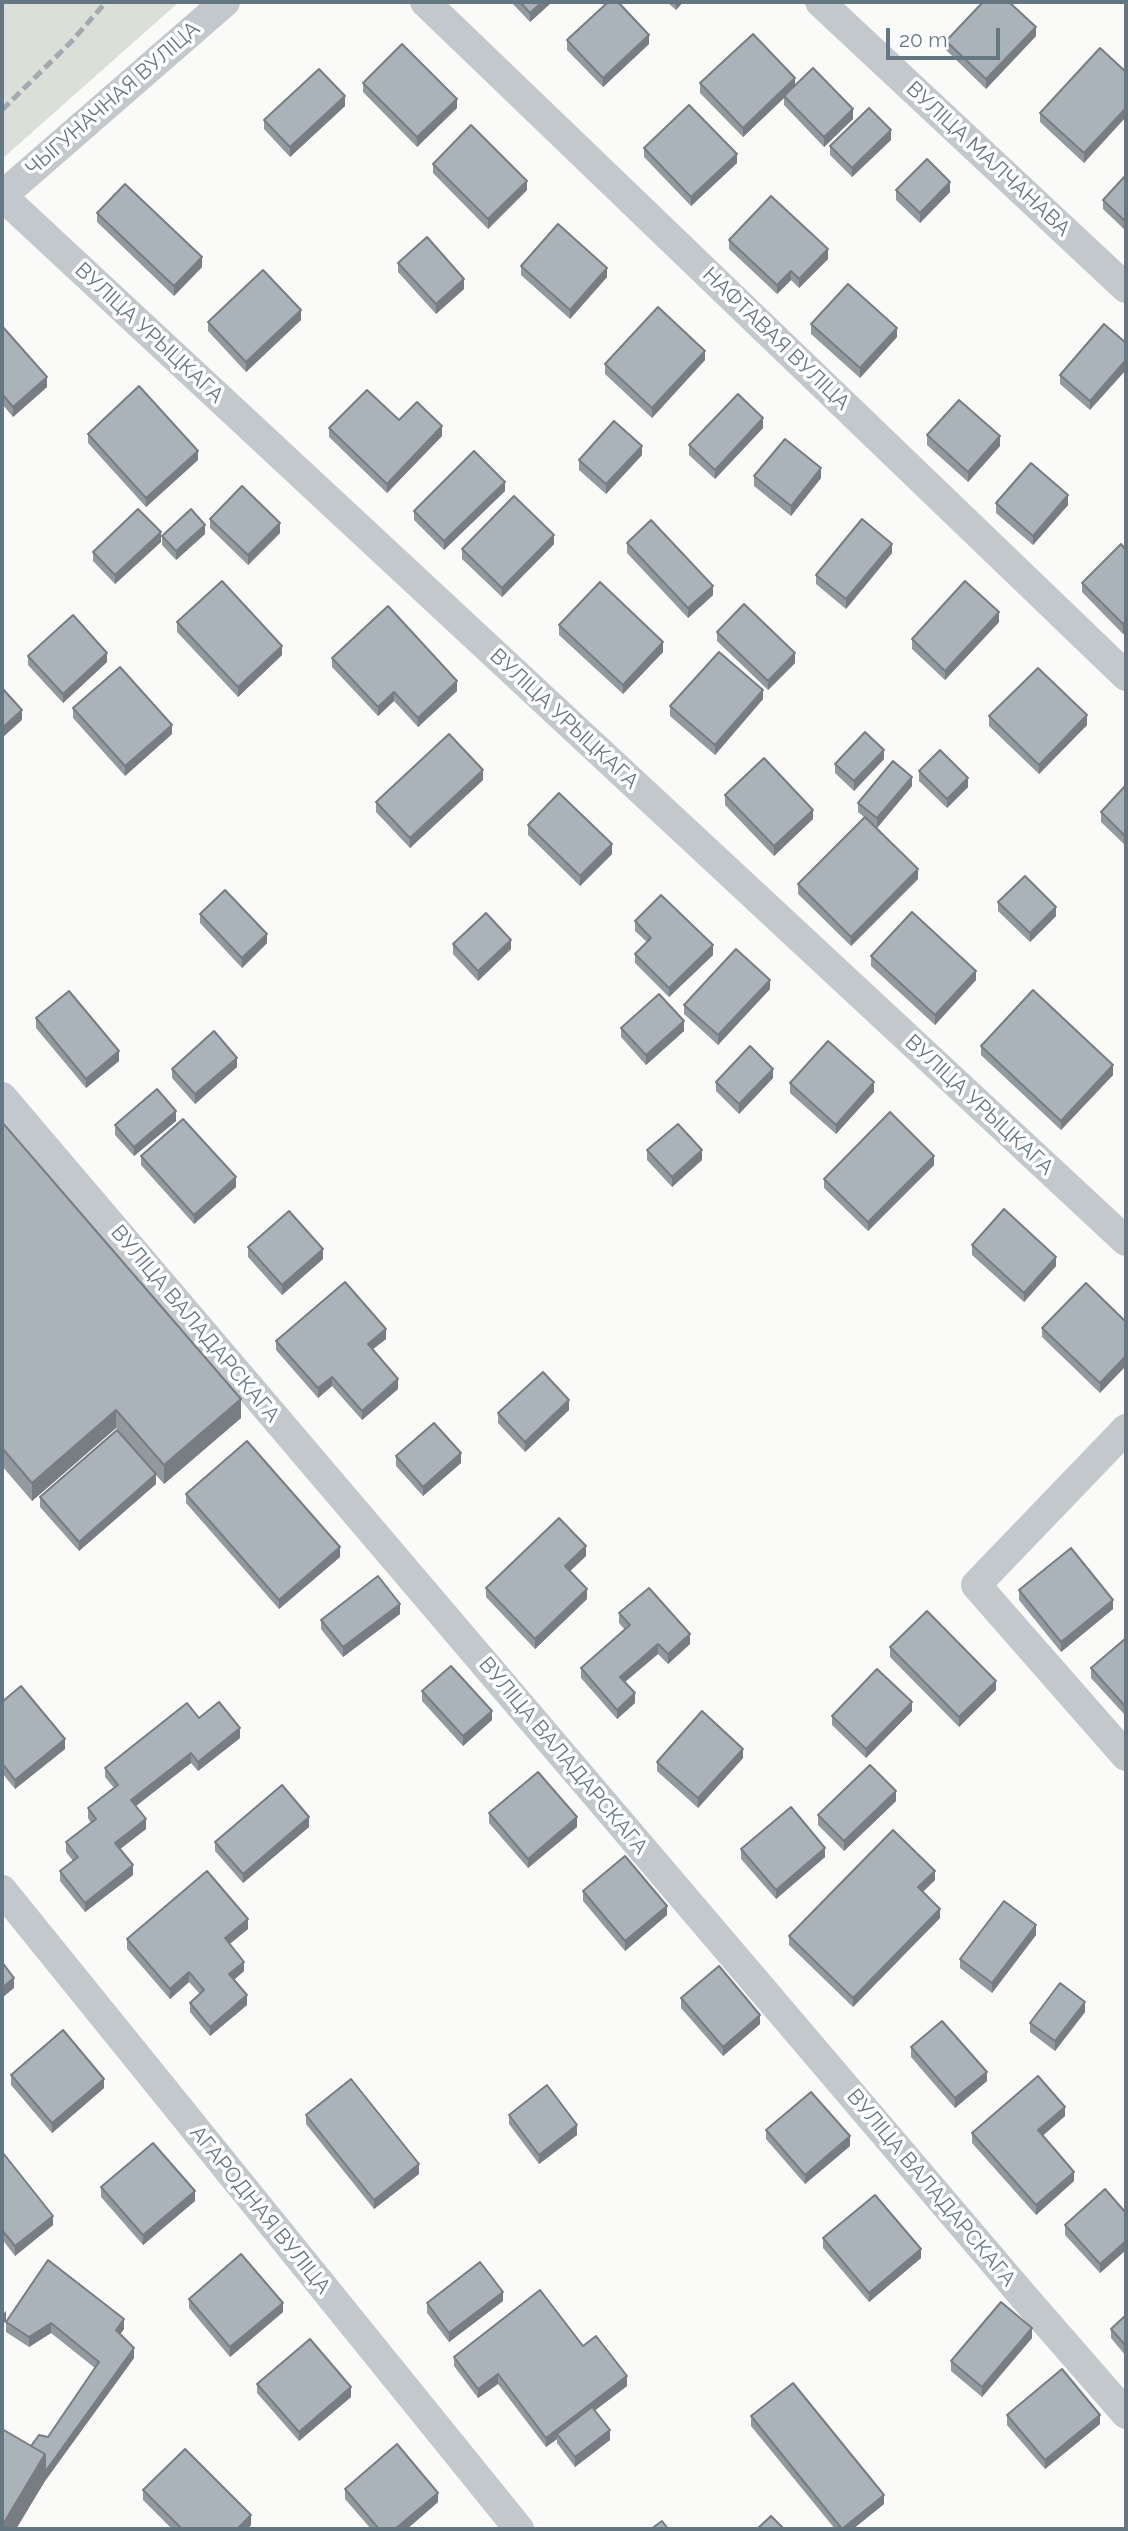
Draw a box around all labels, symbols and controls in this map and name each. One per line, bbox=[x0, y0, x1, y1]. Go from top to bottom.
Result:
scale bar bbox=[890, 14, 1004, 58]
street label: ЧЫГУНАЧНАЯ ВУЛІЦА bbox=[21, 17, 205, 181]
text: 20 m bbox=[899, 27, 947, 52]
street label: ВУЛІЦА МАЛЧАНАВА bbox=[901, 76, 1075, 242]
street label: ВУЛІЦА УРЫЦКАГА bbox=[69, 258, 229, 408]
street label: НАФТАВАЯ ВУЛІЦА bbox=[697, 262, 855, 416]
street label: ВУЛІЦА УРЫЦКАГА bbox=[484, 644, 644, 794]
street label: ВУЛІЦА УРЫЦКАГА bbox=[899, 1030, 1059, 1180]
street label: ВУЛІЦА ВАЛАДАРСКАГА bbox=[105, 1220, 285, 1428]
street label: ВУЛІЦА ВАЛАДАРСКАГА bbox=[473, 1652, 653, 1860]
street label: ВУЛІЦА ВАЛАДАРСКАГА bbox=[841, 2084, 1021, 2292]
street label: АГАРОДНАЯ ВУЛІЦА bbox=[184, 2121, 336, 2299]

